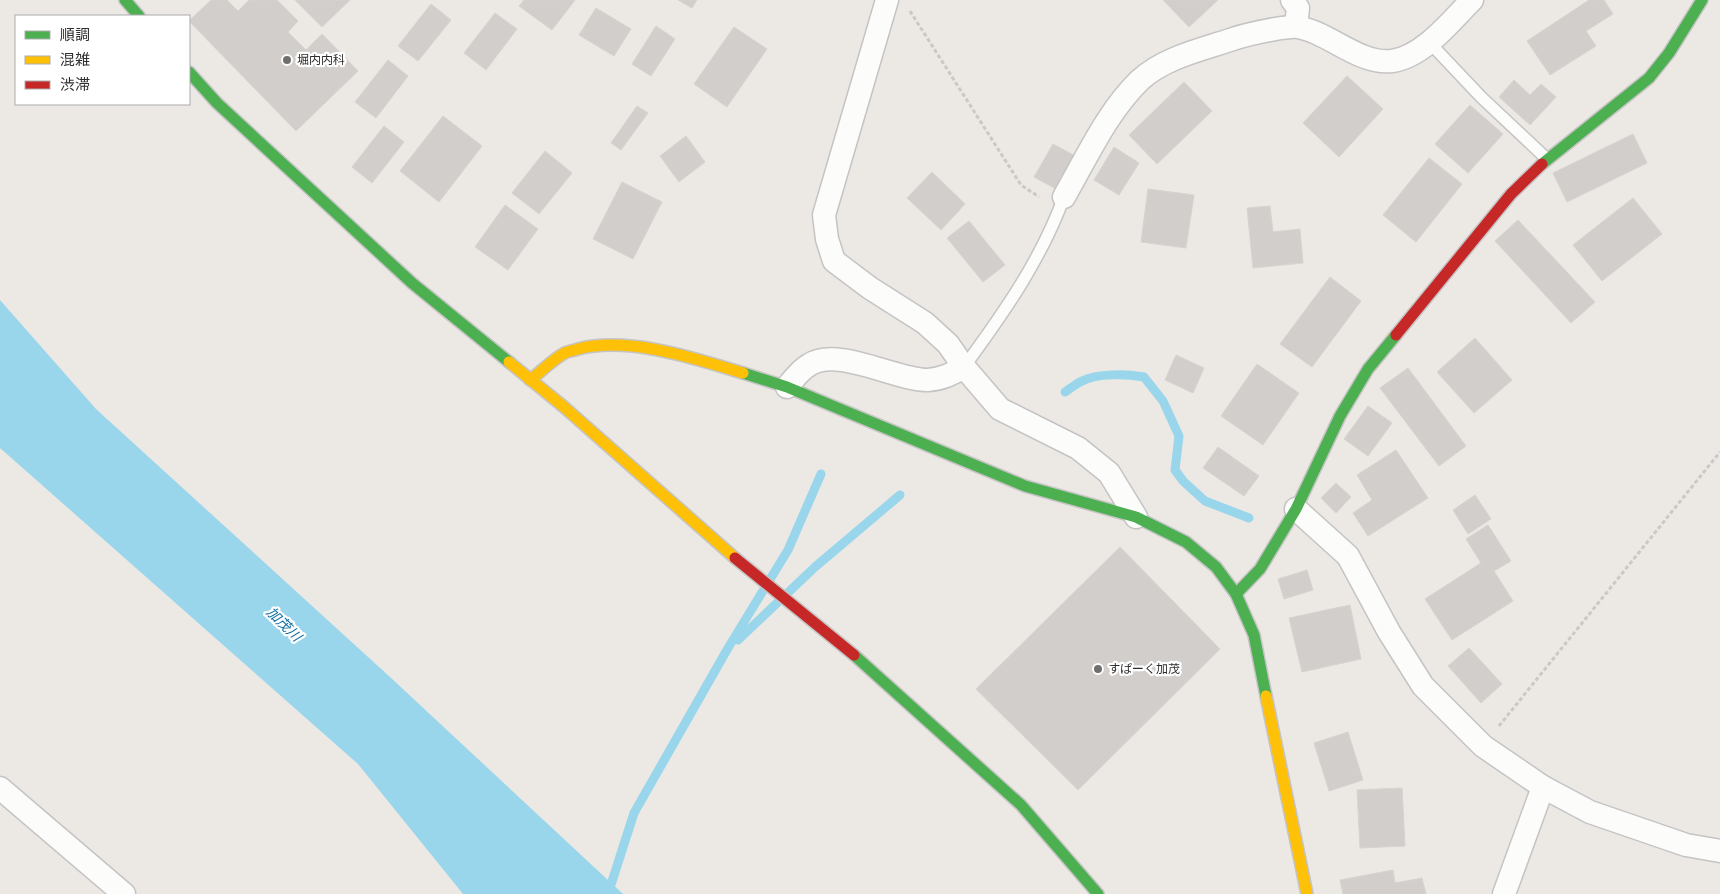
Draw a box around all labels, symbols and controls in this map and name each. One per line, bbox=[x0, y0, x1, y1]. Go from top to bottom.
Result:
legend bbox=[15, 15, 190, 105]
text: 順調 bbox=[60, 26, 90, 44]
text: 混雑 bbox=[60, 51, 90, 69]
place label: 堀内内科 bbox=[297, 53, 345, 67]
marker: 堀内内科 bbox=[281, 54, 293, 66]
text: 渋滞 bbox=[60, 76, 90, 94]
water label: 加茂川 bbox=[263, 604, 306, 646]
place label: すぱーく加茂 bbox=[1108, 662, 1180, 676]
marker: すぱーく加茂 bbox=[1092, 663, 1104, 675]

